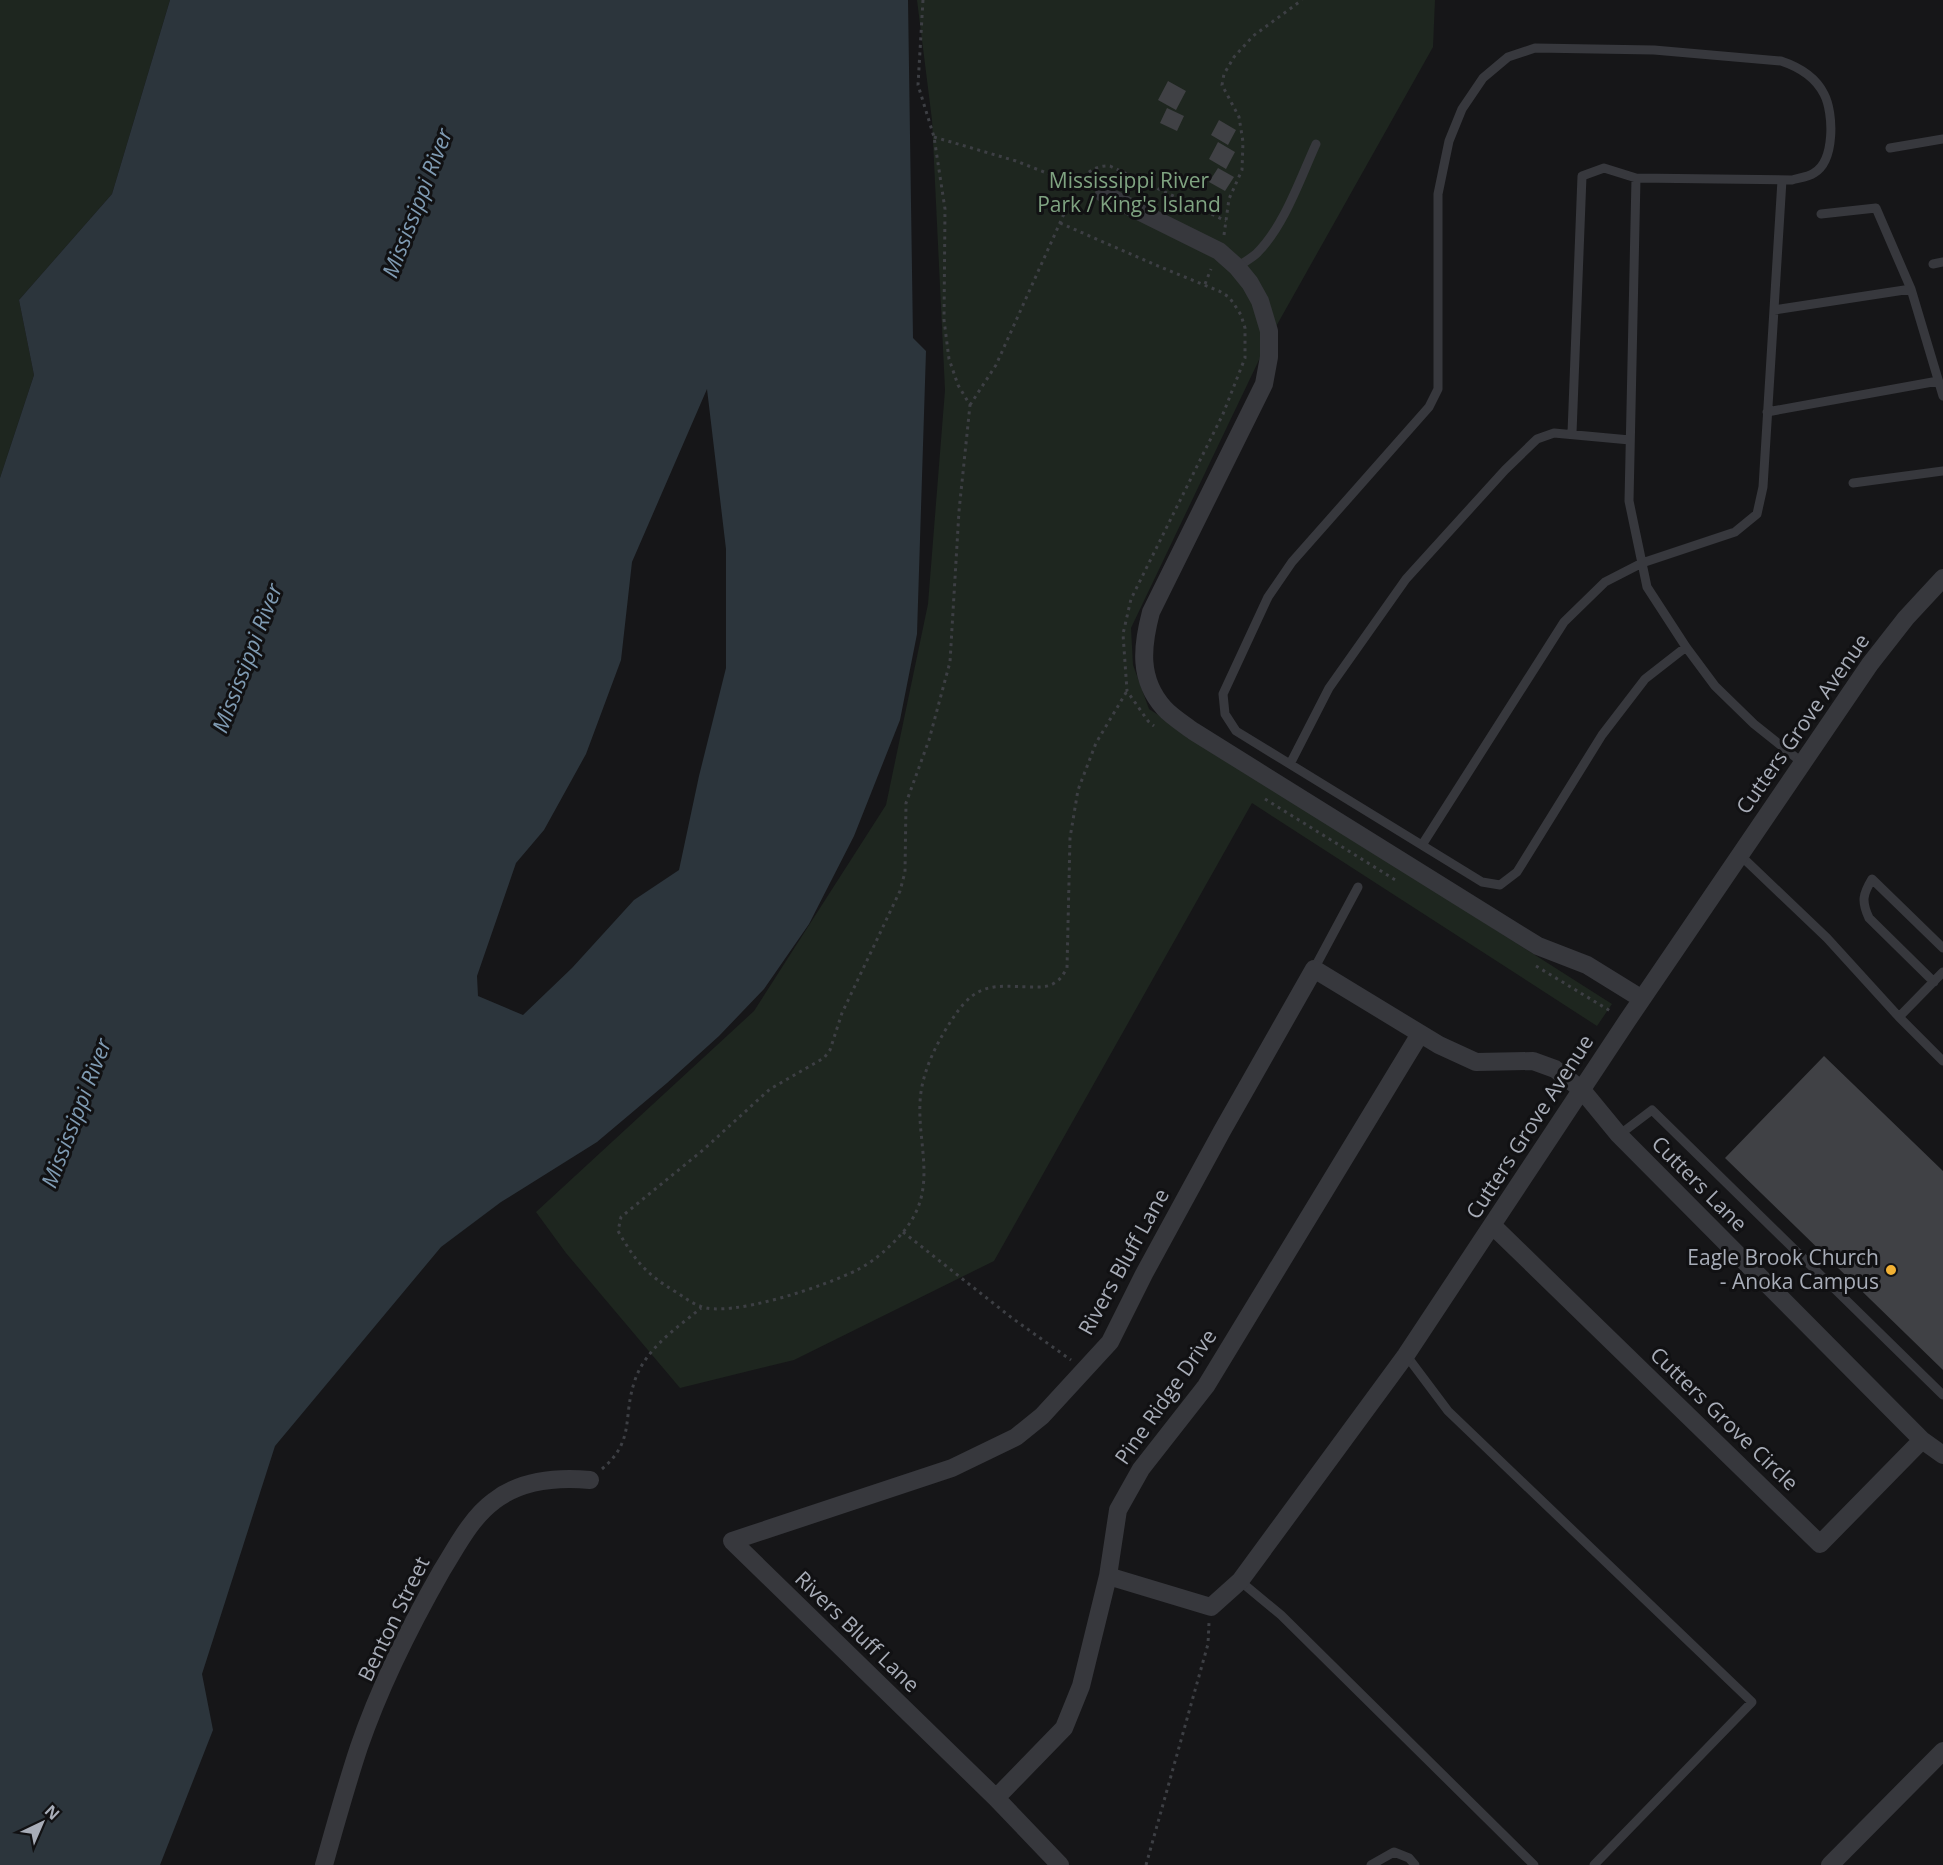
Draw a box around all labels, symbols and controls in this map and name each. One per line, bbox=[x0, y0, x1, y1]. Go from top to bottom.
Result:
water label: Mississippi River bbox=[374, 122, 459, 282]
park label: Mississippi River Park / King's Island bbox=[1037, 166, 1221, 218]
water label: Mississippi River bbox=[204, 577, 289, 737]
street label: Cutters Grove Avenue bbox=[1729, 628, 1875, 819]
street label: Cutters Grove Avenue bbox=[1459, 1029, 1599, 1224]
water label: Mississippi River bbox=[33, 1032, 118, 1192]
street label: Cutters Lane bbox=[1646, 1129, 1754, 1237]
street label: Rivers Bluff Lane bbox=[1071, 1183, 1175, 1340]
place label: Eagle Brook Church - Anoka Campus bbox=[1687, 1243, 1879, 1295]
marker: Eagle Brook Church - Anoka Campus bbox=[1884, 1263, 1898, 1277]
street label: Pine Ridge Drive bbox=[1108, 1323, 1222, 1470]
street label: Cutters Grove Circle bbox=[1645, 1340, 1805, 1496]
street label: Benton Street bbox=[351, 1552, 435, 1686]
street label: Rivers Bluff Lane bbox=[789, 1565, 926, 1698]
north arrow bbox=[12, 1793, 72, 1853]
text: N bbox=[40, 1800, 65, 1825]

